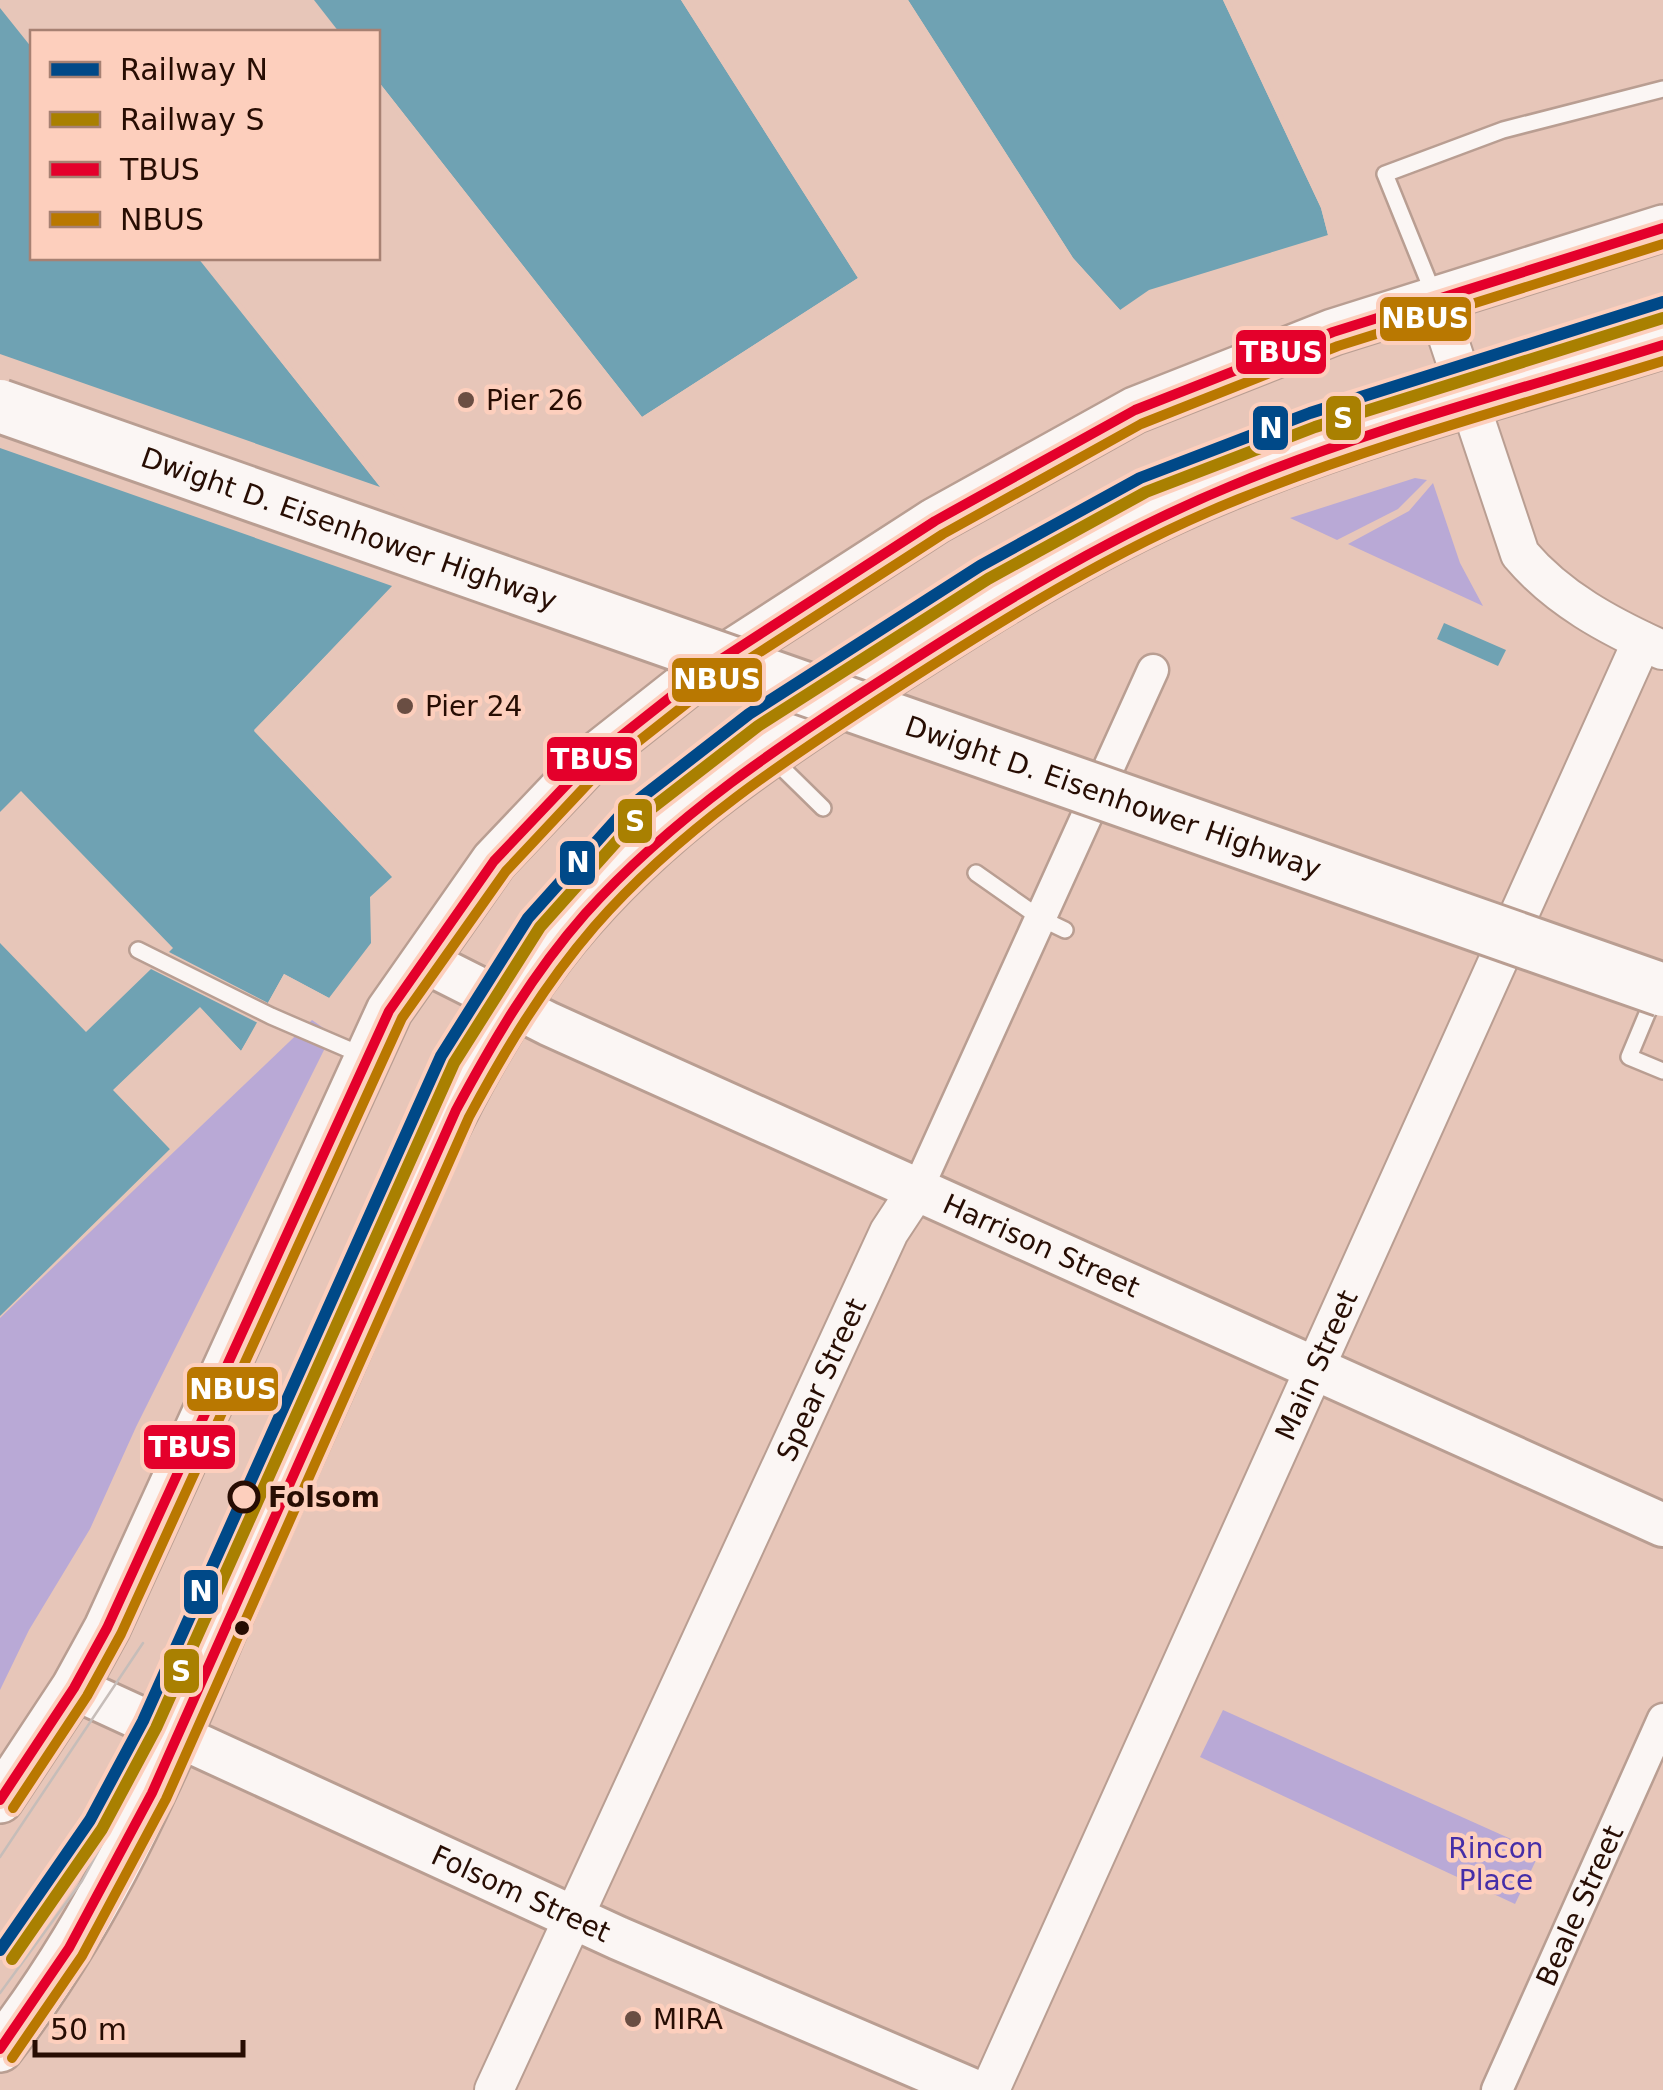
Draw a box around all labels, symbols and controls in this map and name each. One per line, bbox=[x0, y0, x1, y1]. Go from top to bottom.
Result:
legend bbox=[30, 30, 380, 260]
text: Railway N bbox=[120, 52, 268, 87]
text: Railway S bbox=[120, 102, 265, 137]
text: TBUS bbox=[119, 152, 200, 187]
text: NBUS bbox=[120, 202, 204, 237]
line badge: NBUS bbox=[1378, 295, 1473, 343]
text: NBUS bbox=[1381, 302, 1469, 335]
line badge: TBUS bbox=[1234, 328, 1328, 376]
text: TBUS bbox=[1239, 336, 1323, 369]
place label: Pier 26 bbox=[486, 384, 583, 417]
marker: Pier 26 bbox=[455, 389, 477, 411]
line badge: S bbox=[1324, 394, 1363, 442]
text: S bbox=[1333, 402, 1353, 435]
line badge: N bbox=[1251, 404, 1290, 452]
text: N bbox=[1259, 412, 1283, 445]
street label: Dwight D. Eisenhower Highway bbox=[137, 440, 561, 617]
line badge: NBUS bbox=[670, 656, 764, 704]
text: NBUS bbox=[673, 663, 761, 696]
place label: Pier 24 bbox=[425, 690, 522, 723]
marker: Pier 24 bbox=[394, 695, 416, 717]
street label: Dwight D. Eisenhower Highway bbox=[901, 709, 1326, 885]
line badge: TBUS bbox=[545, 735, 639, 783]
text: TBUS bbox=[550, 743, 634, 776]
line badge: S bbox=[616, 797, 654, 845]
text: S bbox=[625, 805, 645, 838]
line badge: N bbox=[558, 839, 597, 887]
text: N bbox=[566, 846, 590, 879]
street label: Harrison Street bbox=[938, 1187, 1145, 1304]
street label: Main Street bbox=[1268, 1285, 1364, 1445]
street label: Spear Street bbox=[769, 1293, 873, 1466]
line badge: NBUS bbox=[185, 1365, 280, 1413]
text: NBUS bbox=[189, 1373, 277, 1406]
line badge: TBUS bbox=[142, 1423, 237, 1471]
text: TBUS bbox=[148, 1431, 232, 1464]
place label: Folsom bbox=[268, 1481, 380, 1514]
marker: Folsom bbox=[229, 1482, 259, 1512]
line badge: N bbox=[182, 1568, 220, 1616]
text: N bbox=[189, 1575, 213, 1608]
unlabelled marker bbox=[232, 1618, 252, 1638]
line badge: S bbox=[162, 1647, 201, 1695]
text: S bbox=[171, 1655, 191, 1688]
street label: Beale Street bbox=[1529, 1820, 1630, 1991]
park label: Rincon Place bbox=[1448, 1832, 1544, 1897]
street label: Folsom Street bbox=[426, 1838, 616, 1949]
scale bar bbox=[35, 1995, 242, 2057]
place label: MIRA bbox=[653, 2003, 723, 2036]
marker: MIRA bbox=[622, 2008, 644, 2030]
text: 50 m bbox=[50, 2012, 127, 2047]

